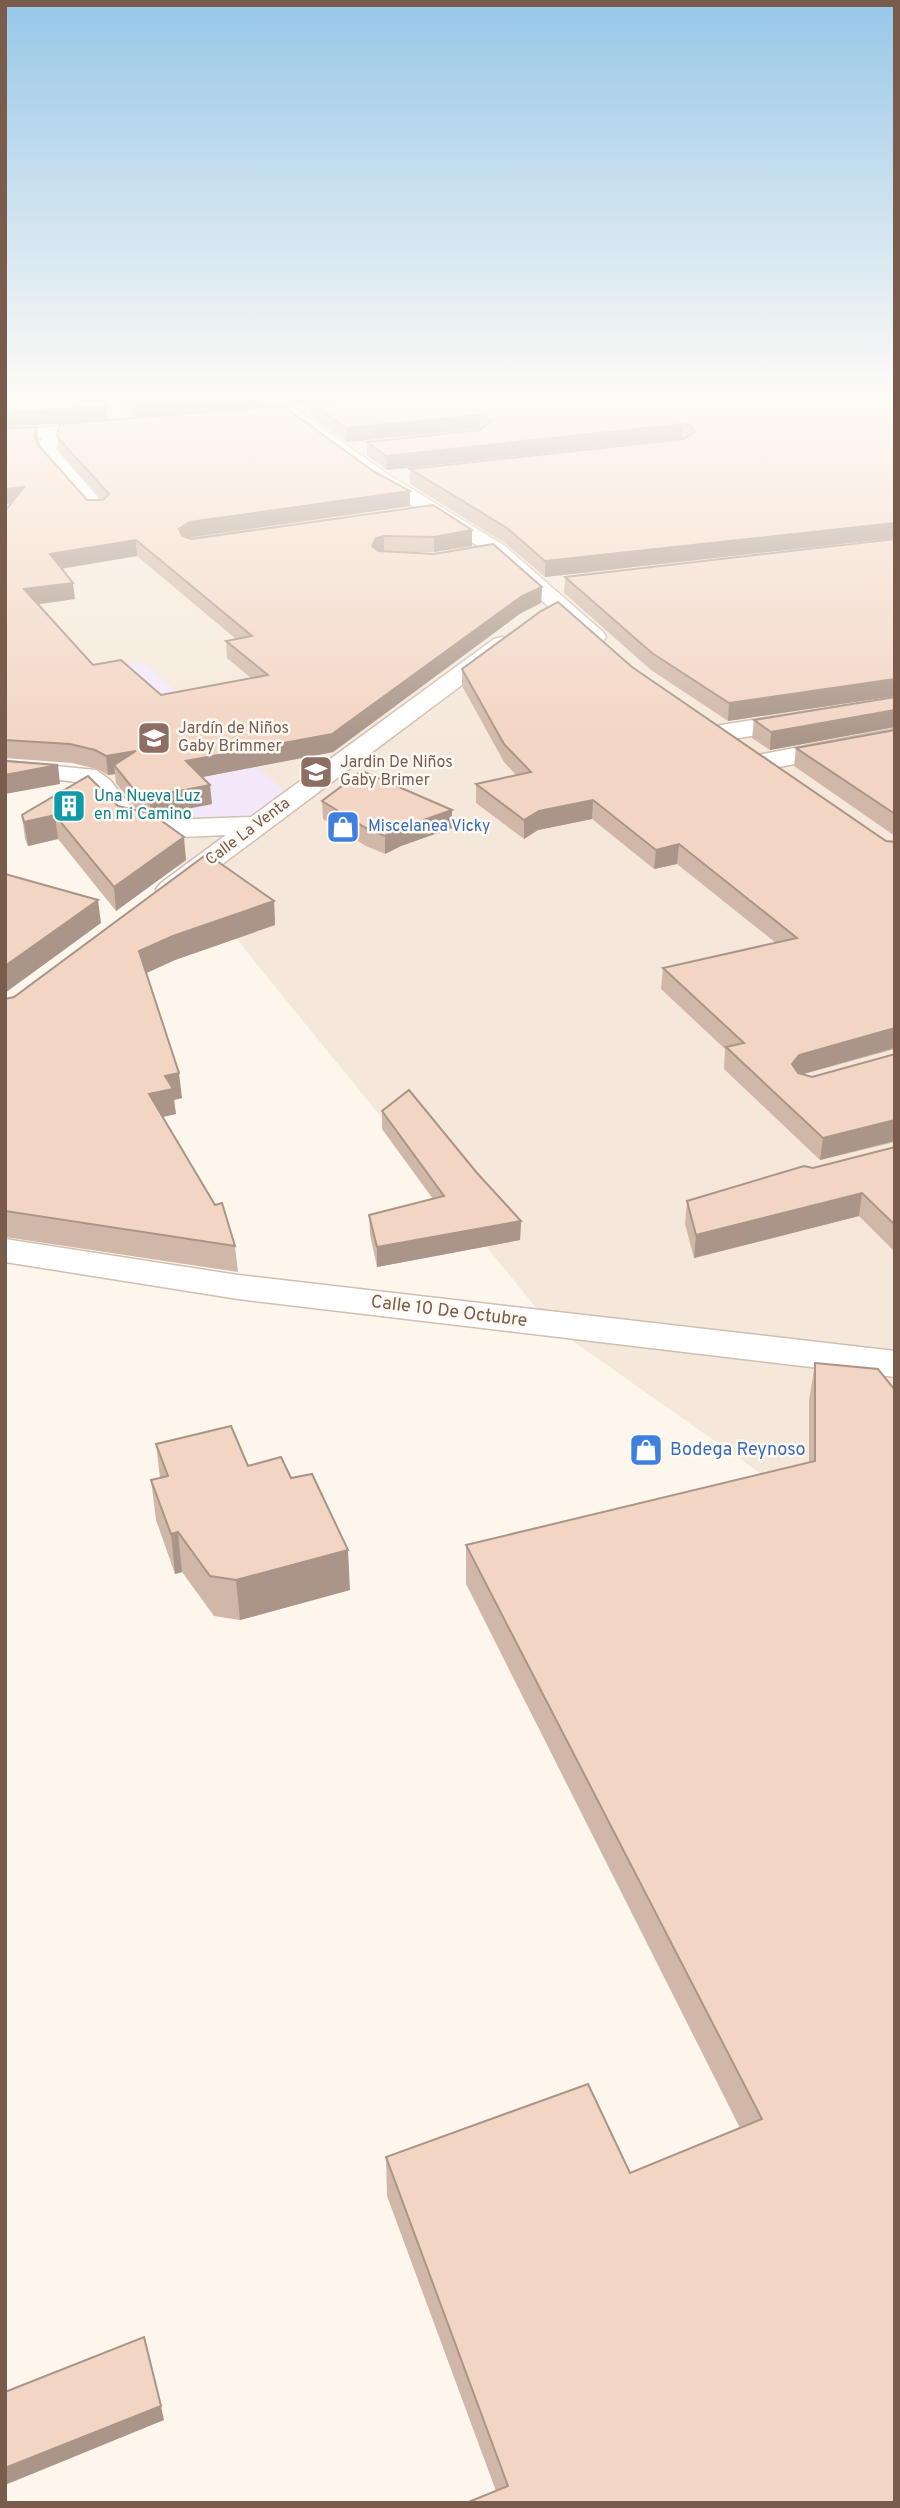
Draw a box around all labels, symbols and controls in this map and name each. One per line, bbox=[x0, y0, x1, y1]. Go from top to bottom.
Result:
school or university icon: Jardín de Niños Gaby Brimmer bbox=[135, 719, 173, 757]
place label: Jardín de Niños Gaby Brimmer bbox=[178, 719, 289, 757]
school or university icon: Jardin De Niños Gaby Brimer bbox=[297, 753, 335, 791]
place label: Jardin De Niños Gaby Brimer bbox=[340, 753, 453, 791]
building icon: Una Nueva Luz en mi Camino bbox=[50, 787, 88, 825]
place label: Una Nueva Luz en mi Camino bbox=[94, 787, 201, 825]
street label: Calle La Venta bbox=[202, 794, 294, 870]
shop icon: Miscelanea Vicky bbox=[324, 808, 362, 846]
place label: Miscelanea Vicky bbox=[368, 817, 490, 837]
street label: Calle 10 De Octubre bbox=[369, 1291, 529, 1333]
shop icon: Bodega Reynoso bbox=[627, 1431, 665, 1469]
place label: Bodega Reynoso bbox=[670, 1439, 806, 1462]

